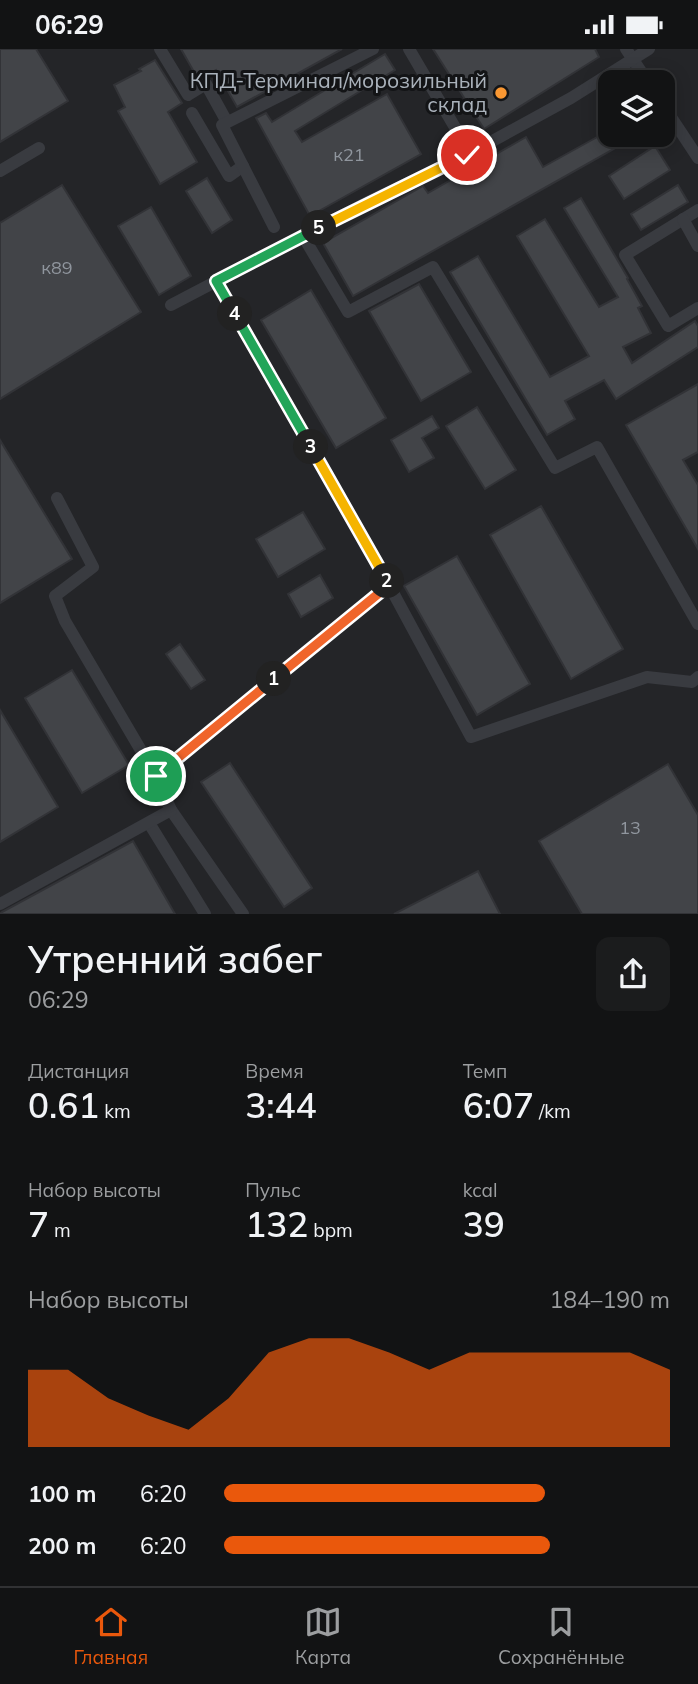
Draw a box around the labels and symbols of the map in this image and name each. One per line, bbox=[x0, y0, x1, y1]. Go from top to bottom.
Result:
place label: КПД-Терминал/морозильный склад bbox=[190, 67, 487, 117]
marker: КПД-Терминал/морозильный склад bbox=[493, 85, 509, 101]
pin bbox=[437, 125, 497, 185]
house number: к21 bbox=[333, 143, 365, 166]
pin: 5 bbox=[302, 211, 336, 245]
house number: к89 bbox=[41, 256, 73, 279]
pin: 4 bbox=[218, 296, 252, 331]
pin: 3 bbox=[294, 429, 328, 465]
pin: 2 bbox=[370, 563, 404, 599]
pin: 1 bbox=[256, 661, 292, 697]
pin bbox=[126, 746, 186, 806]
house number: 13 bbox=[619, 816, 641, 839]

